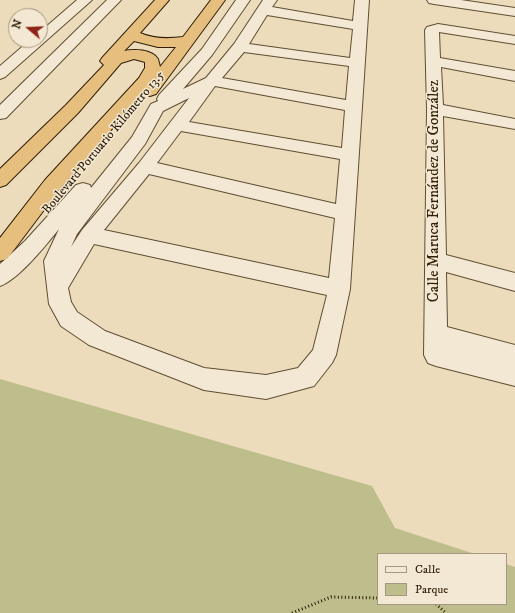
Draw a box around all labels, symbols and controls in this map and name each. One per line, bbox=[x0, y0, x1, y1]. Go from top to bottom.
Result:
north arrow bbox=[8, 8, 48, 48]
text: N bbox=[10, 18, 26, 31]
street label: Boulevard Portuario Kilómetro 13.5 bbox=[40, 68, 168, 218]
street label: Calle Maruca Fernández de González bbox=[426, 80, 444, 302]
legend bbox=[377, 553, 507, 605]
text: Calle bbox=[415, 562, 440, 577]
text: Parque bbox=[415, 582, 448, 597]

